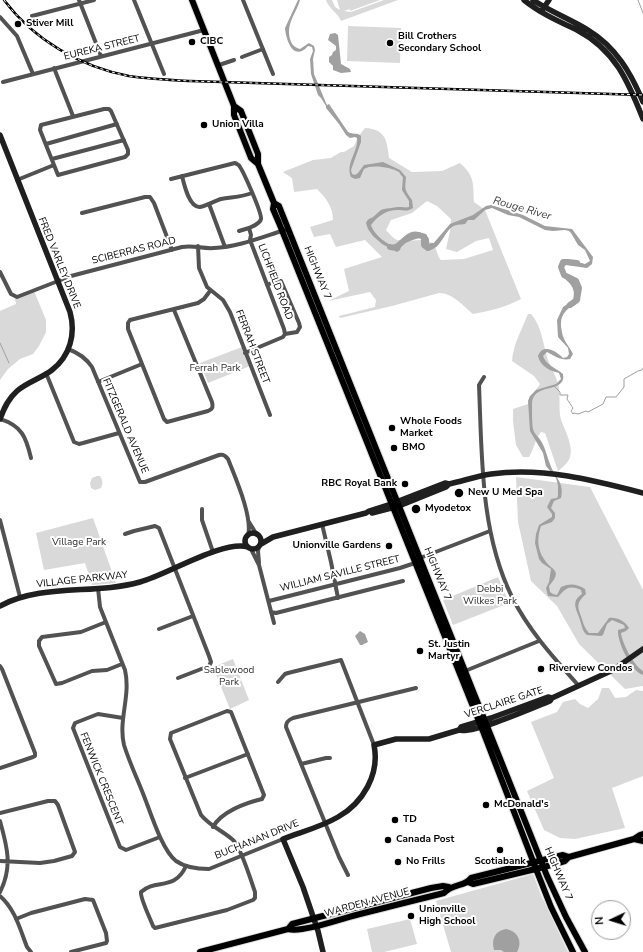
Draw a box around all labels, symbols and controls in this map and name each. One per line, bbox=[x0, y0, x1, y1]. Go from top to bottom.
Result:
place label: Stiver Mill bbox=[26, 18, 73, 30]
marker: Stiver Mill bbox=[13, 19, 23, 29]
place label: Bill Crothers Secondary School bbox=[398, 31, 481, 54]
street label: EUREKA STREET bbox=[63, 33, 141, 63]
place label: CIBC bbox=[200, 36, 223, 48]
marker: CIBC bbox=[187, 37, 197, 47]
marker: Bill Crothers Secondary School bbox=[385, 38, 395, 48]
place label: Union Villa bbox=[212, 119, 264, 131]
marker: Union Villa bbox=[199, 120, 209, 130]
water label: Rouge River bbox=[491, 194, 553, 224]
street label: FRED VARLEY DRIVE bbox=[35, 216, 83, 310]
street label: SCIBERRAS ROAD bbox=[91, 235, 177, 267]
street label: LICHFIELD ROAD bbox=[255, 242, 295, 322]
street label: HIGHWAY 7 bbox=[301, 244, 333, 302]
street label: FERRAH STREET bbox=[232, 308, 272, 386]
park label: Ferrah Park bbox=[189, 363, 241, 375]
street label: FITZGERALD AVENUE bbox=[100, 377, 150, 475]
place label: Whole Foods Market bbox=[400, 416, 462, 440]
marker: Whole Foods Market bbox=[387, 423, 397, 433]
place label: BMO bbox=[402, 442, 425, 454]
marker: BMO bbox=[389, 443, 399, 453]
place label: RBC Royal Bank bbox=[321, 478, 397, 490]
marker: RBC Royal Bank bbox=[400, 479, 410, 489]
marker: New U Med Spa bbox=[453, 487, 465, 499]
place label: New U Med Spa bbox=[468, 487, 543, 499]
marker: Myodetox bbox=[410, 503, 422, 515]
place label: Myodetox bbox=[425, 503, 471, 515]
park label: Village Park bbox=[52, 537, 106, 549]
place label: Unionville Gardens bbox=[293, 540, 381, 552]
marker: Unionville Gardens bbox=[384, 541, 394, 551]
street label: HIGHWAY 7 bbox=[421, 545, 453, 603]
street label: WILLIAM SAVILLE STREET bbox=[279, 553, 401, 595]
street label: VILLAGE PARKWAY bbox=[36, 569, 128, 591]
park label: Debbi Wilkes Park bbox=[463, 584, 517, 608]
place label: St. Justin Martyr bbox=[428, 639, 470, 662]
marker: St. Justin Martyr bbox=[415, 646, 425, 656]
place label: Riverview Condos bbox=[549, 663, 632, 675]
marker: Riverview Condos bbox=[536, 664, 546, 674]
park label: Sablewood Park bbox=[204, 665, 254, 688]
street label: VERCLAIRE GATE bbox=[463, 685, 545, 721]
street label: FENWICK CRESCENT bbox=[77, 731, 125, 827]
place label: McDonald's bbox=[494, 799, 549, 811]
marker: McDonald's bbox=[481, 800, 491, 810]
place label: TD bbox=[403, 814, 417, 826]
marker: TD bbox=[390, 815, 400, 825]
street label: BUCHANAN DRIVE bbox=[213, 818, 301, 862]
place label: Canada Post bbox=[396, 834, 454, 846]
marker: Canada Post bbox=[383, 835, 393, 845]
marker: Scotiabank bbox=[495, 845, 505, 855]
street label: HIGHWAY 7 bbox=[541, 846, 575, 902]
place label: No Frills bbox=[406, 856, 445, 868]
place label: Scotiabank bbox=[474, 856, 526, 868]
marker: No Frills bbox=[393, 857, 403, 867]
street label: WARDEN AVENUE bbox=[323, 886, 411, 920]
north arrow bbox=[591, 900, 631, 940]
place label: Unionville High School bbox=[419, 904, 475, 928]
marker: Unionville High School bbox=[406, 911, 416, 921]
text: N bbox=[592, 916, 607, 925]

